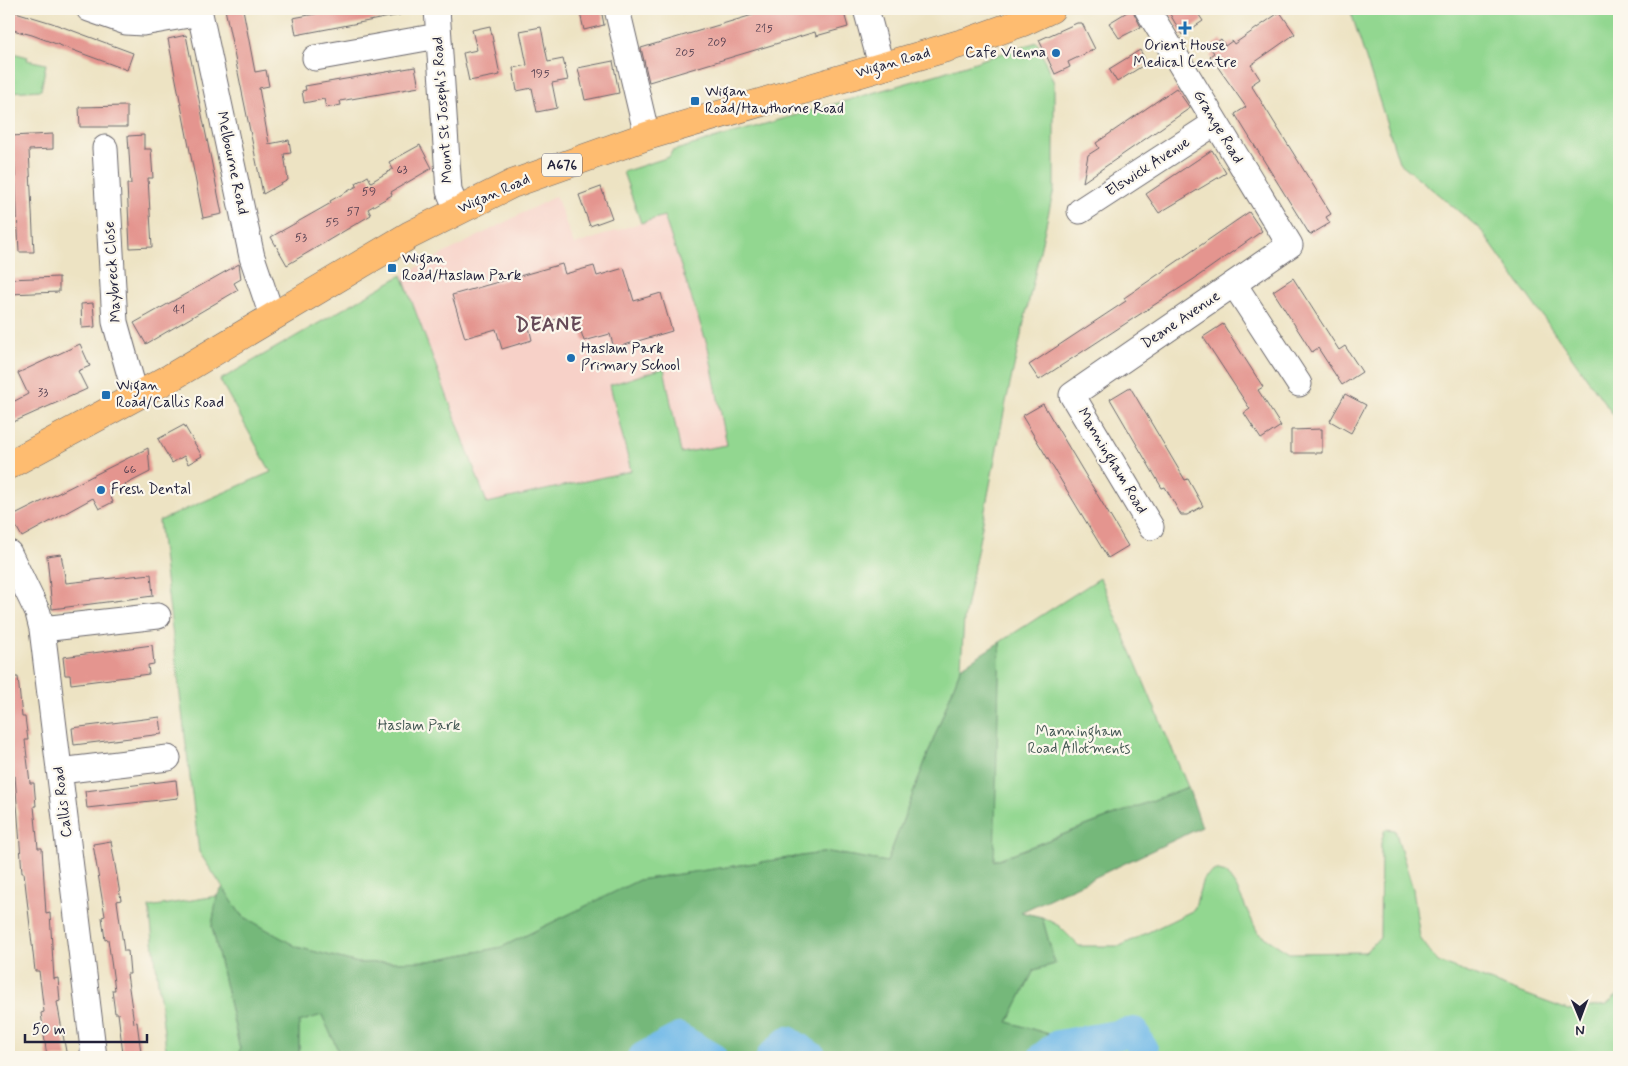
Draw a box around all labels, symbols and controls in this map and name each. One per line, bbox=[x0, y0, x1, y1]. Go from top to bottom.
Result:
house number: 215 bbox=[755, 21, 773, 37]
marker: Orient House Medical Centre bbox=[1178, 21, 1192, 35]
house number: 209 bbox=[707, 35, 727, 51]
street label: Mount St Joseph's Road bbox=[428, 36, 458, 184]
place label: Orient House Medical Centre bbox=[1133, 36, 1237, 73]
street label: Wigan Road bbox=[853, 43, 933, 84]
place label: Cafe Vienna bbox=[965, 43, 1046, 63]
house number: 205 bbox=[675, 45, 695, 61]
marker: Cafe Vienna bbox=[1050, 47, 1062, 59]
house number: 195 bbox=[530, 66, 550, 82]
place label: Wigan Road/Hawthorne Road bbox=[705, 82, 844, 119]
street label: Grange Road bbox=[1188, 86, 1248, 168]
marker: Wigan Road/Hawthorne Road bbox=[689, 95, 701, 107]
street label: Melbourne Road bbox=[211, 109, 253, 217]
street label: Elswick Avenue bbox=[1102, 132, 1194, 202]
road number: A676 bbox=[542, 154, 582, 176]
house number: 63 bbox=[396, 162, 408, 178]
street label: Wigan Road bbox=[455, 169, 534, 220]
house number: 59 bbox=[362, 184, 376, 200]
house number: 57 bbox=[346, 204, 360, 220]
house number: 55 bbox=[325, 215, 339, 231]
street label: Maybreck Close bbox=[99, 220, 127, 323]
house number: 53 bbox=[295, 230, 307, 246]
place label: Wigan Road/Haslam Park bbox=[402, 249, 522, 286]
marker: Wigan Road/Haslam Park bbox=[386, 262, 398, 274]
street label: Deane Avenue bbox=[1138, 286, 1224, 354]
house number: 41 bbox=[173, 302, 185, 318]
district label: DEANE bbox=[515, 312, 583, 339]
place label: Haslam Park Primary School bbox=[581, 339, 680, 376]
marker: Haslam Park Primary School bbox=[565, 352, 577, 364]
place label: Wigan Road/Callis Road bbox=[116, 376, 224, 413]
house number: 33 bbox=[38, 385, 48, 401]
marker: Wigan Road/Callis Road bbox=[100, 389, 112, 401]
street label: Manningham Road bbox=[1072, 404, 1152, 518]
house number: 66 bbox=[124, 462, 137, 478]
place label: Fresh Dental bbox=[111, 480, 191, 500]
marker: Fresh Dental bbox=[95, 484, 107, 496]
park label: Haslam Park bbox=[378, 716, 461, 736]
park label: Manningham Road Allotments bbox=[1028, 722, 1130, 759]
street label: Callis Road bbox=[49, 765, 77, 839]
north arrow bbox=[1556, 994, 1606, 1044]
scale bar bbox=[25, 1011, 148, 1043]
text: 50 m bbox=[32, 1020, 66, 1040]
text: N bbox=[1575, 1021, 1585, 1039]

